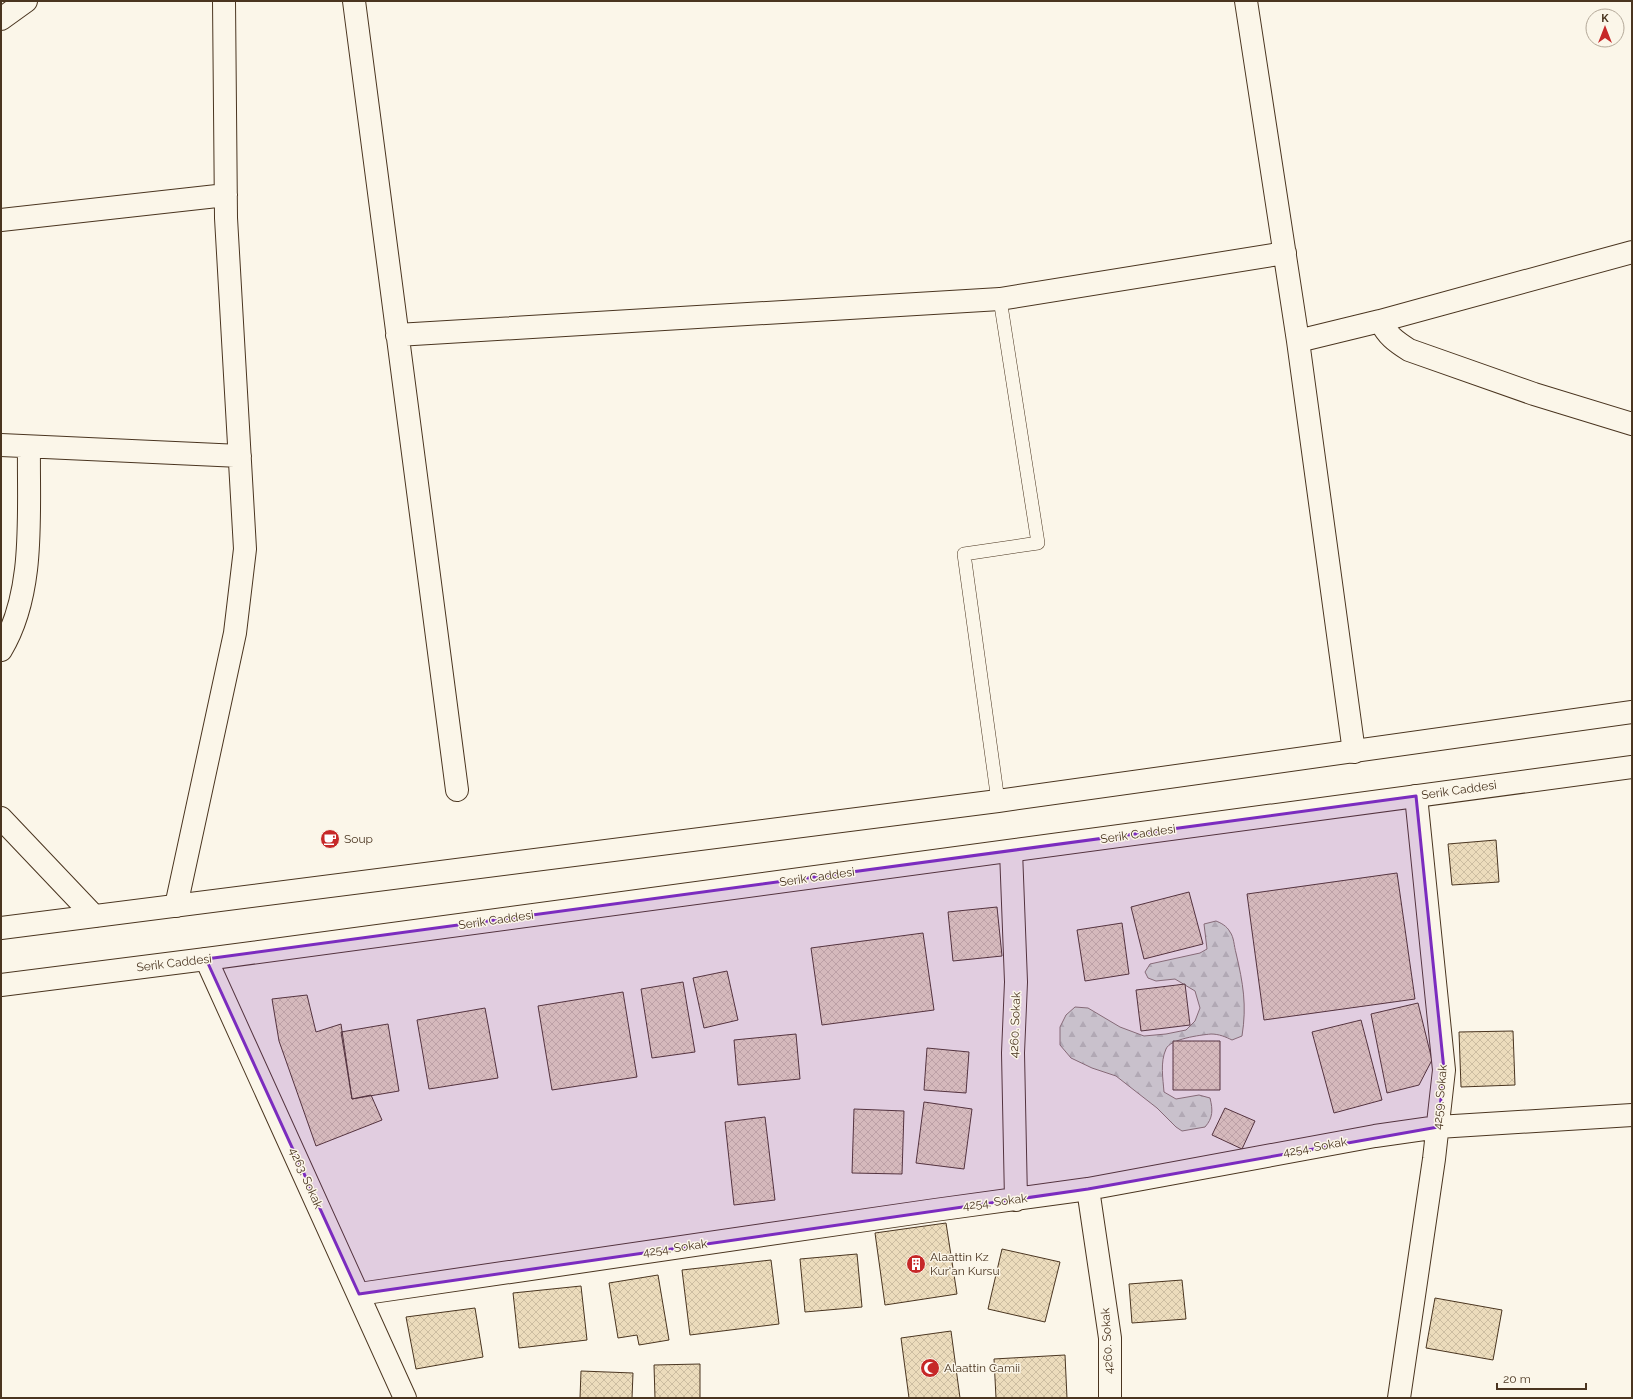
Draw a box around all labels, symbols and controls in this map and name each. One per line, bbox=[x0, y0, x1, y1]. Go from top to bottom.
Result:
north arrow bbox=[1585, 8, 1625, 48]
text: K bbox=[1601, 12, 1609, 25]
street label: Serik Caddesi bbox=[1421, 778, 1497, 802]
street label: Serik Caddesi bbox=[1100, 822, 1176, 846]
cafe icon: Soup bbox=[319, 828, 341, 850]
place label: Soup bbox=[344, 832, 373, 846]
street label: Serik Caddesi bbox=[779, 865, 855, 889]
street label: Serik Caddesi bbox=[458, 908, 534, 932]
street label: Serik Caddesi bbox=[136, 951, 212, 975]
street label: 4260. Sokak bbox=[1007, 991, 1023, 1058]
street label: 4259. Sokak bbox=[1430, 1063, 1450, 1130]
street label: 4254. Sokak bbox=[1282, 1134, 1349, 1160]
street label: 4263. Sokak bbox=[286, 1145, 326, 1211]
street label: 4254. Sokak bbox=[962, 1191, 1029, 1213]
street label: 4254. Sokak bbox=[642, 1236, 709, 1259]
place label: Alaattin Kz Kur'an Kursu bbox=[930, 1250, 1000, 1278]
building icon: Alaattin Kz Kur'an Kursu bbox=[905, 1253, 927, 1275]
street label: 4260. Sokak bbox=[1098, 1307, 1116, 1375]
mosque icon: Alaattin Camii bbox=[919, 1357, 941, 1379]
place label: Alaattin Camii bbox=[944, 1361, 1020, 1375]
scale bar bbox=[1497, 1365, 1586, 1391]
text: 20 m bbox=[1503, 1372, 1531, 1386]

